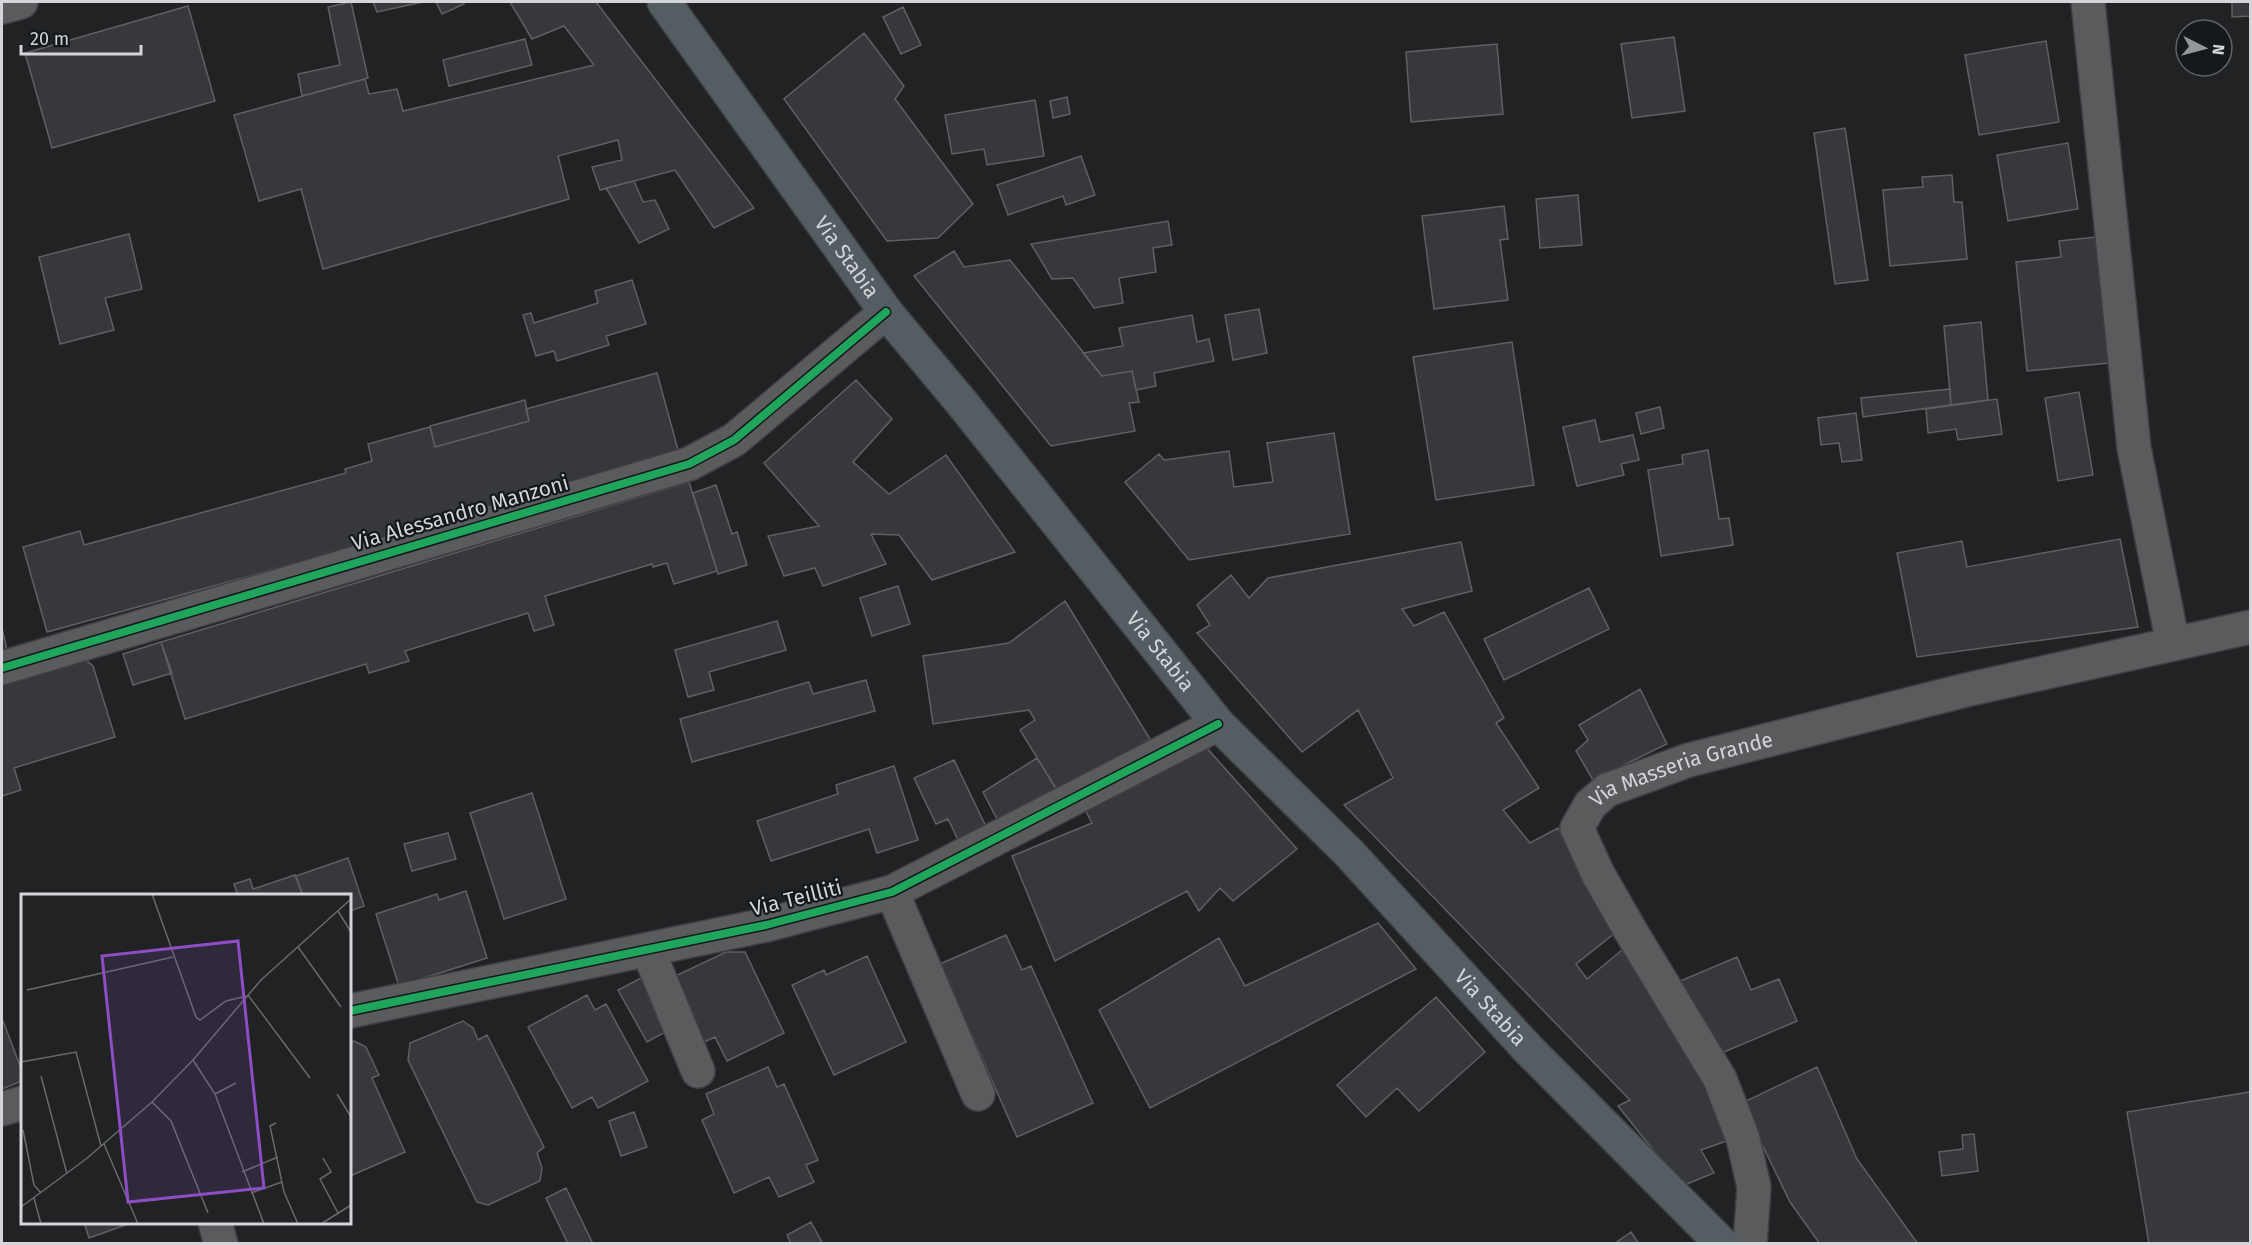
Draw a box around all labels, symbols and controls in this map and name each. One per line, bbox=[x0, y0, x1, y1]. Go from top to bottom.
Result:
scale bar bbox=[21, 18, 141, 56]
north arrow bbox=[2174, 18, 2234, 78]
text: 20 m bbox=[30, 28, 69, 50]
text: N bbox=[2208, 43, 2228, 56]
street label: Via Stabia bbox=[809, 211, 885, 303]
street label: Via Alessandro Manzoni bbox=[349, 470, 571, 556]
street label: Via Stabia bbox=[1121, 607, 1200, 697]
street label: Via Masseria Grande bbox=[1584, 726, 1776, 812]
street label: Via Teilliti bbox=[748, 874, 844, 922]
inset map bbox=[21, 894, 351, 1224]
street label: Via Stabia bbox=[1449, 964, 1532, 1052]

